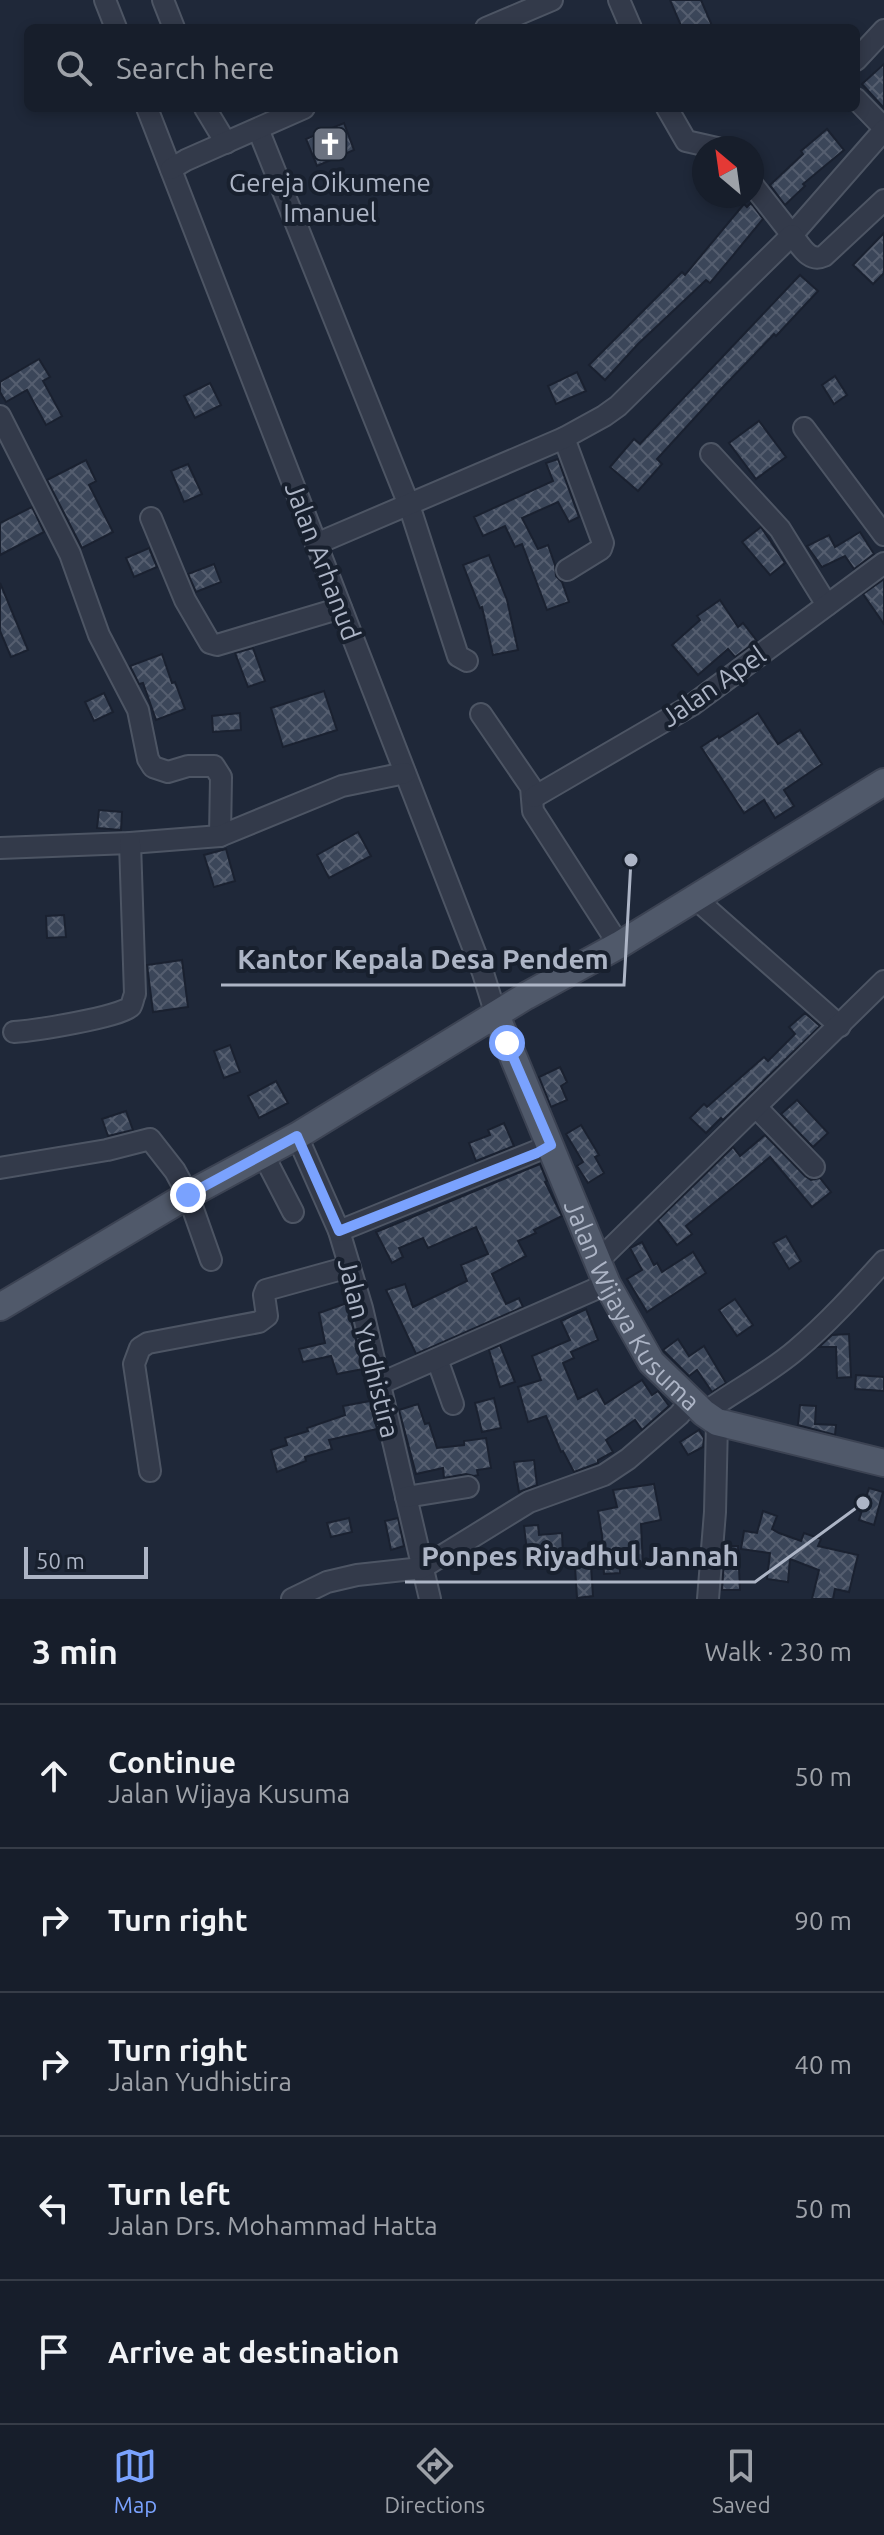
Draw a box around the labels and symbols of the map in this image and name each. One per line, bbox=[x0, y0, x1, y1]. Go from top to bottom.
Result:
church icon: Gereja Oikumene Imanuel bbox=[311, 125, 349, 163]
north arrow bbox=[692, 136, 764, 208]
place label: Gereja Oikumene Imanuel bbox=[229, 168, 431, 227]
street label: Jalan Arhanud bbox=[280, 478, 366, 644]
street label: Jalan Apel bbox=[655, 639, 771, 732]
callout: Kantor Kepala Desa Pendem bbox=[221, 933, 624, 985]
text: Kantor Kepala Desa Pendem bbox=[237, 943, 609, 974]
route start bbox=[489, 1025, 525, 1061]
route end bbox=[170, 1177, 206, 1213]
street label: Jalan Wijaya Kusuma bbox=[559, 1195, 706, 1416]
street label: Jalan Yudhistira bbox=[333, 1255, 405, 1441]
callout: Ponpes Riyadhul Jannah bbox=[405, 1530, 755, 1582]
text: Ponpes Riyadhul Jannah bbox=[421, 1540, 739, 1571]
scale bar bbox=[24, 1543, 148, 1579]

